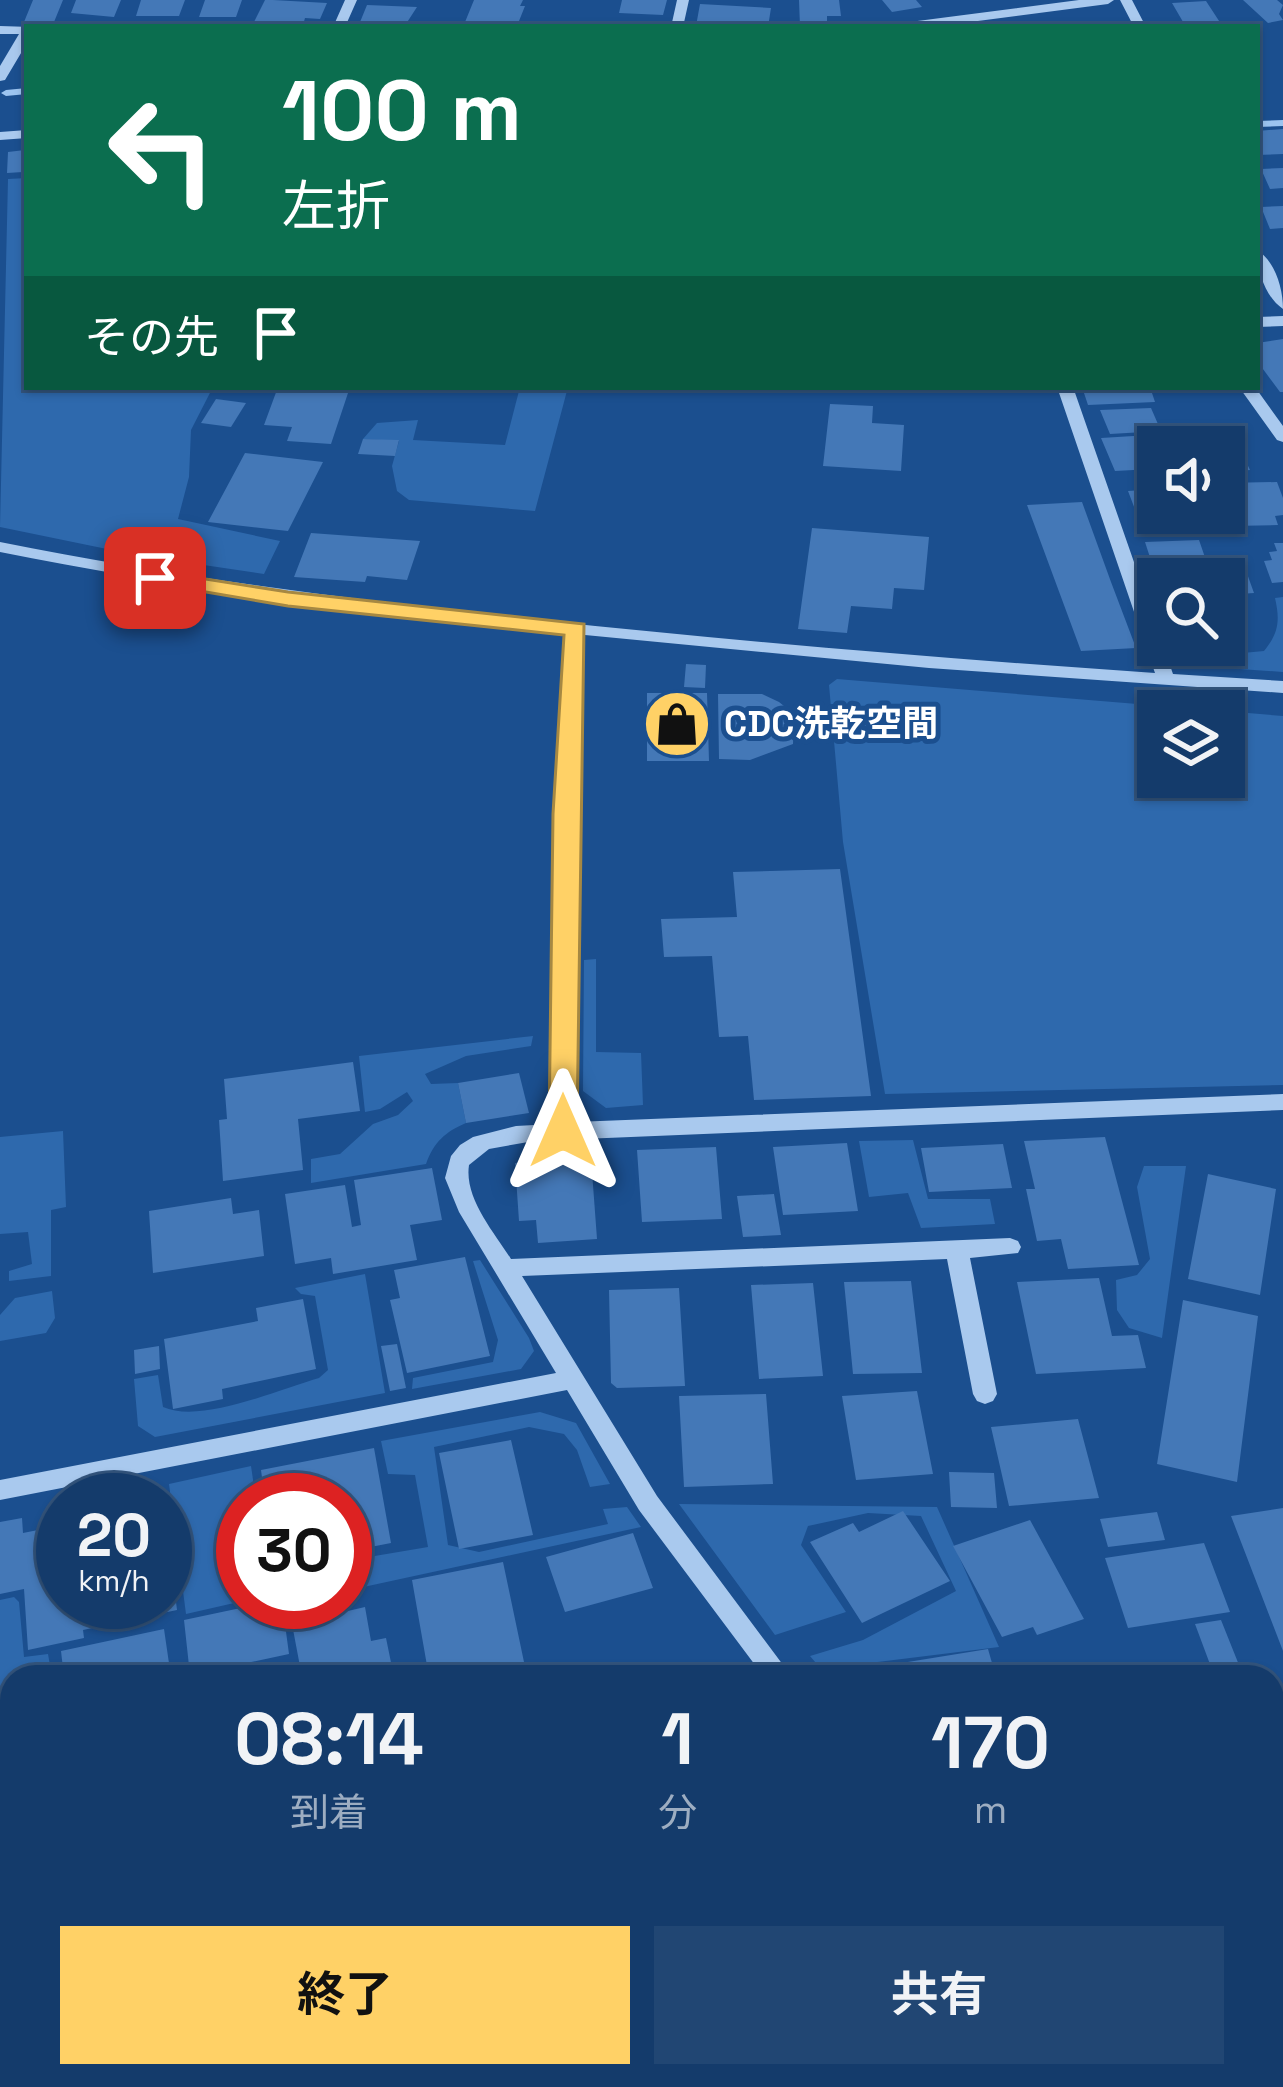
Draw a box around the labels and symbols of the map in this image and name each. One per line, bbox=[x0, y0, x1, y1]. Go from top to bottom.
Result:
pin bbox=[104, 527, 206, 629]
shop icon: CDC洗乾空間 bbox=[642, 689, 712, 759]
place label: CDC洗乾空間 bbox=[724, 701, 938, 747]
position arrow bbox=[500, 1068, 626, 1194]
speed limit sign: 30 bbox=[216, 1473, 372, 1629]

